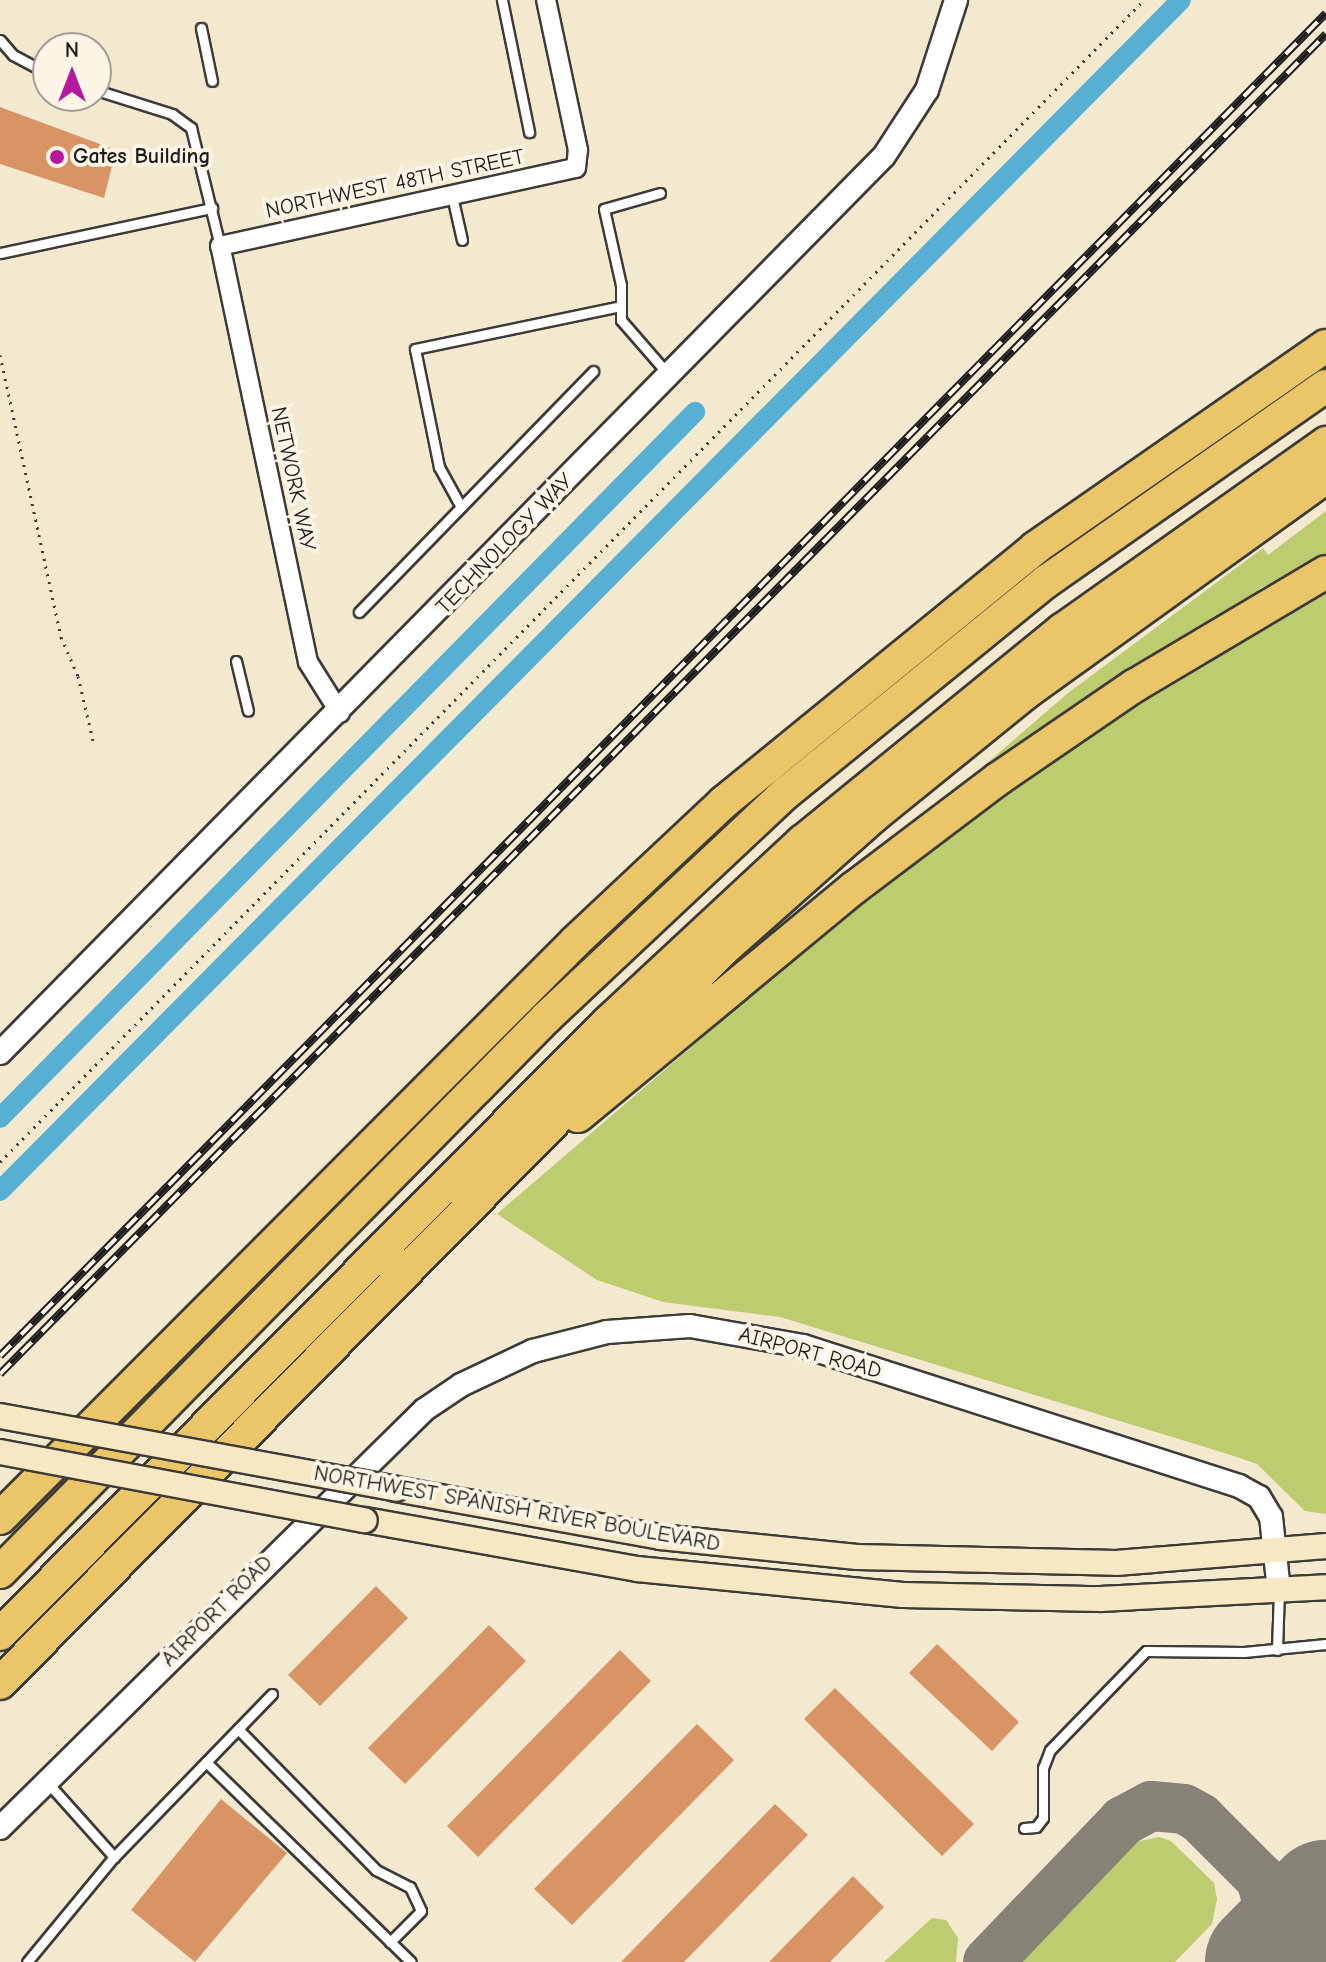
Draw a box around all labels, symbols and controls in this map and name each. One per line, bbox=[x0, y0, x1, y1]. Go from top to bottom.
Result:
north arrow bbox=[32, 32, 112, 112]
text: N bbox=[65, 37, 79, 63]
place label: Gates Building bbox=[73, 144, 211, 170]
street label: NORTHWEST 48TH STREET bbox=[263, 144, 527, 224]
marker: Gates Building bbox=[48, 148, 66, 166]
street label: NETWORK WAY bbox=[265, 404, 321, 554]
street label: TECHNOLOGY WAY bbox=[431, 468, 579, 620]
street label: AIRPORT ROAD bbox=[736, 1321, 884, 1385]
street label: NORTHWEST SPANISH RIVER BOULEVARD bbox=[312, 1460, 722, 1558]
street label: AIRPORT ROAD bbox=[156, 1550, 278, 1672]

